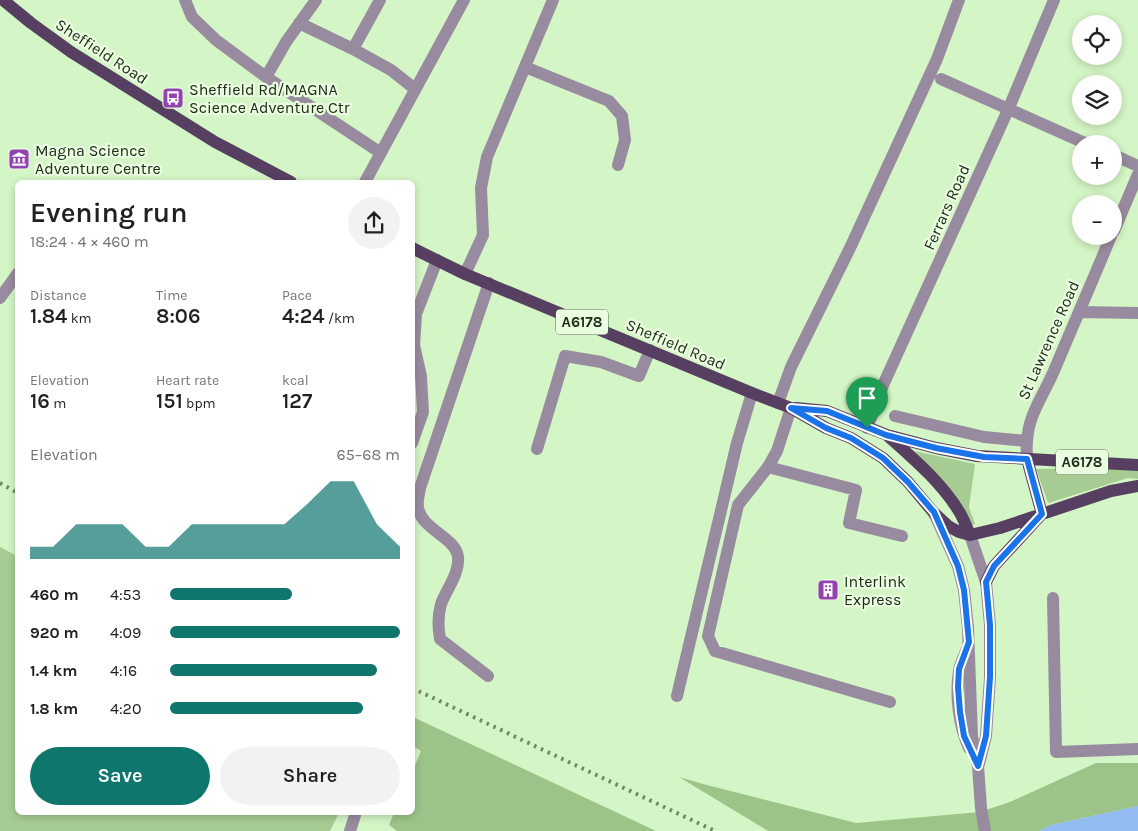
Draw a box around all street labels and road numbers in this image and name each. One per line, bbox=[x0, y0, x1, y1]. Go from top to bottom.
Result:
street label: Sheffield Road bbox=[52, 15, 151, 88]
street label: Ferrars Road bbox=[919, 162, 974, 253]
street label: St Lawrence Road bbox=[1014, 278, 1083, 403]
road number: A6178 bbox=[556, 310, 608, 334]
street label: Sheffield Road bbox=[623, 315, 728, 374]
road number: A6178 bbox=[1056, 450, 1108, 474]

